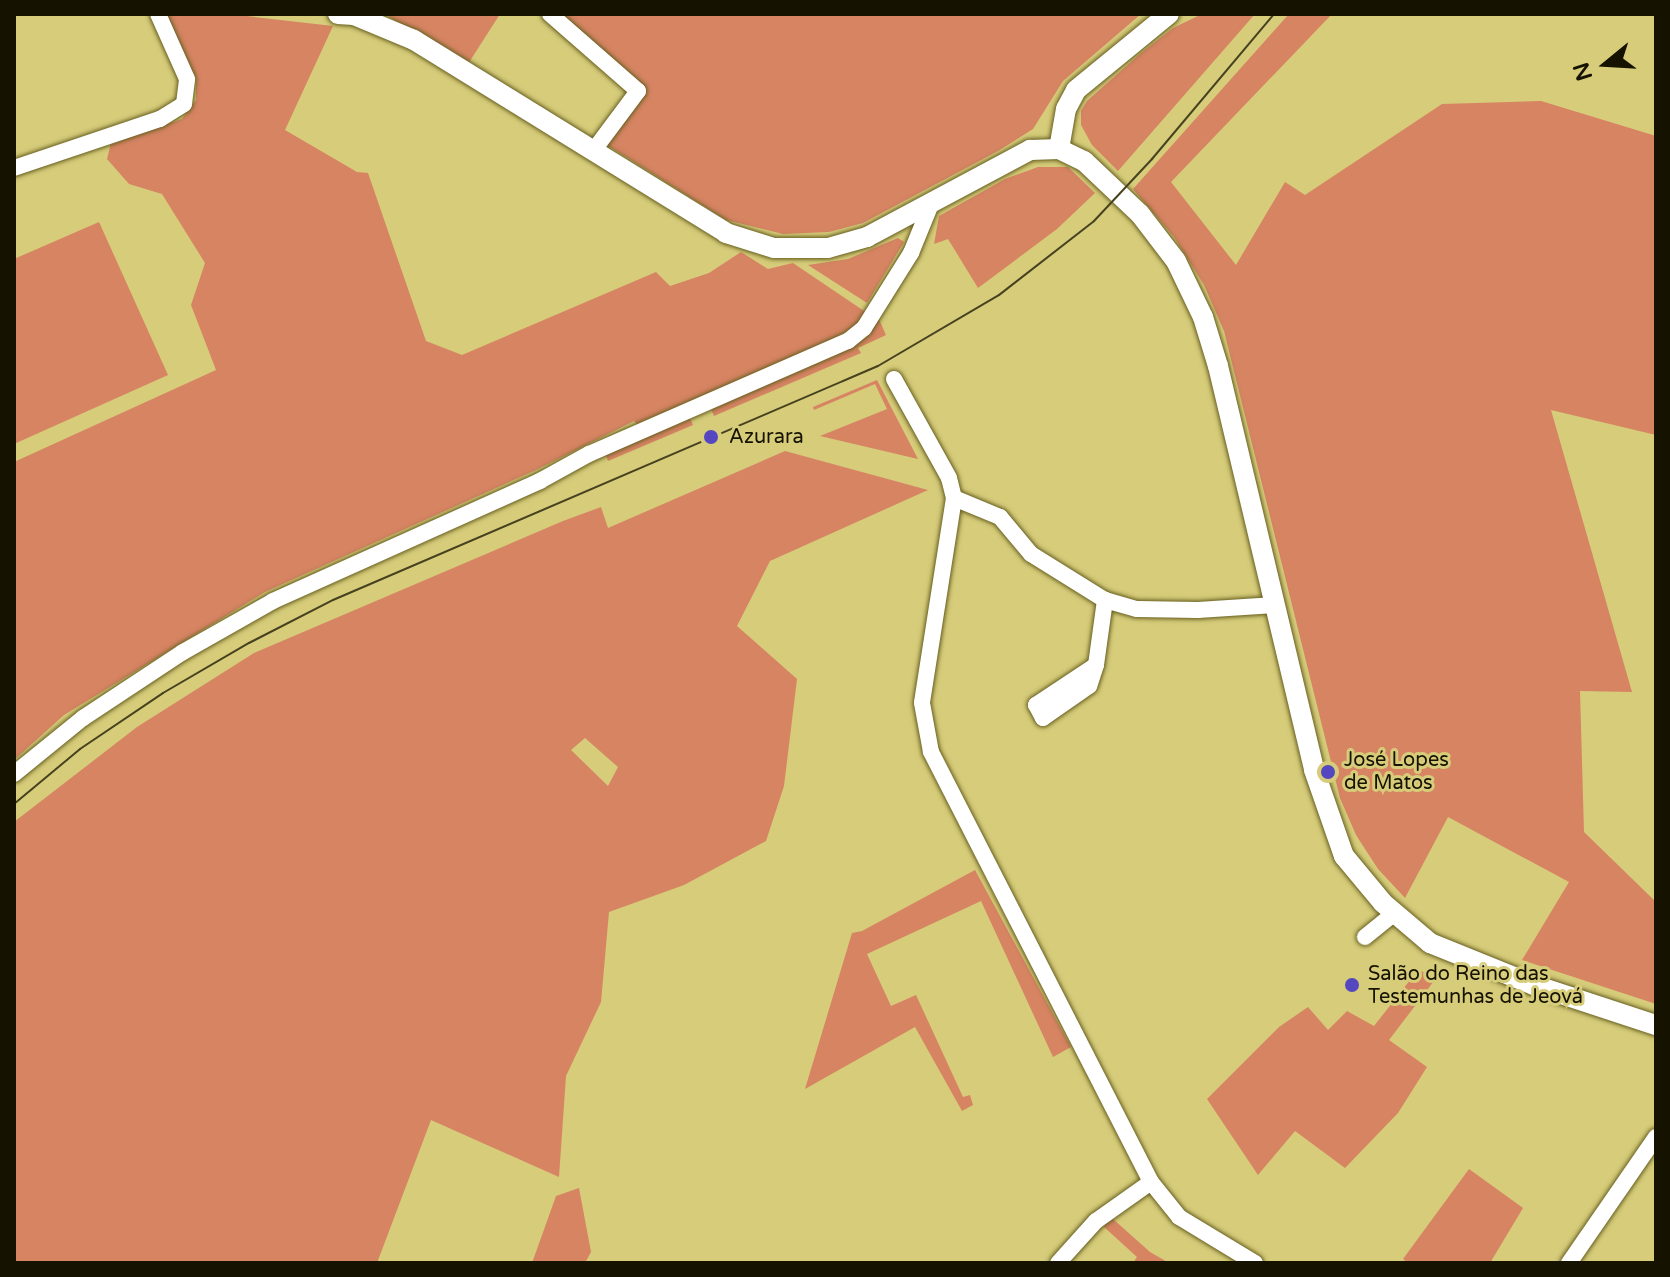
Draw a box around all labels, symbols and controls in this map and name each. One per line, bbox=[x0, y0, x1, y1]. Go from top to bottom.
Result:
north arrow bbox=[1566, 24, 1646, 104]
text: N bbox=[1568, 59, 1598, 84]
place label: Azurara bbox=[729, 425, 804, 449]
marker: Azurara bbox=[700, 426, 722, 448]
place label: José Lopes de Matos bbox=[1344, 748, 1449, 795]
marker: José Lopes de Matos bbox=[1319, 763, 1337, 781]
place label: Salão do Reino das Testemunhas de Jeová bbox=[1368, 962, 1583, 1009]
marker: Salão do Reino das Testemunhas de Jeová bbox=[1343, 976, 1361, 994]

